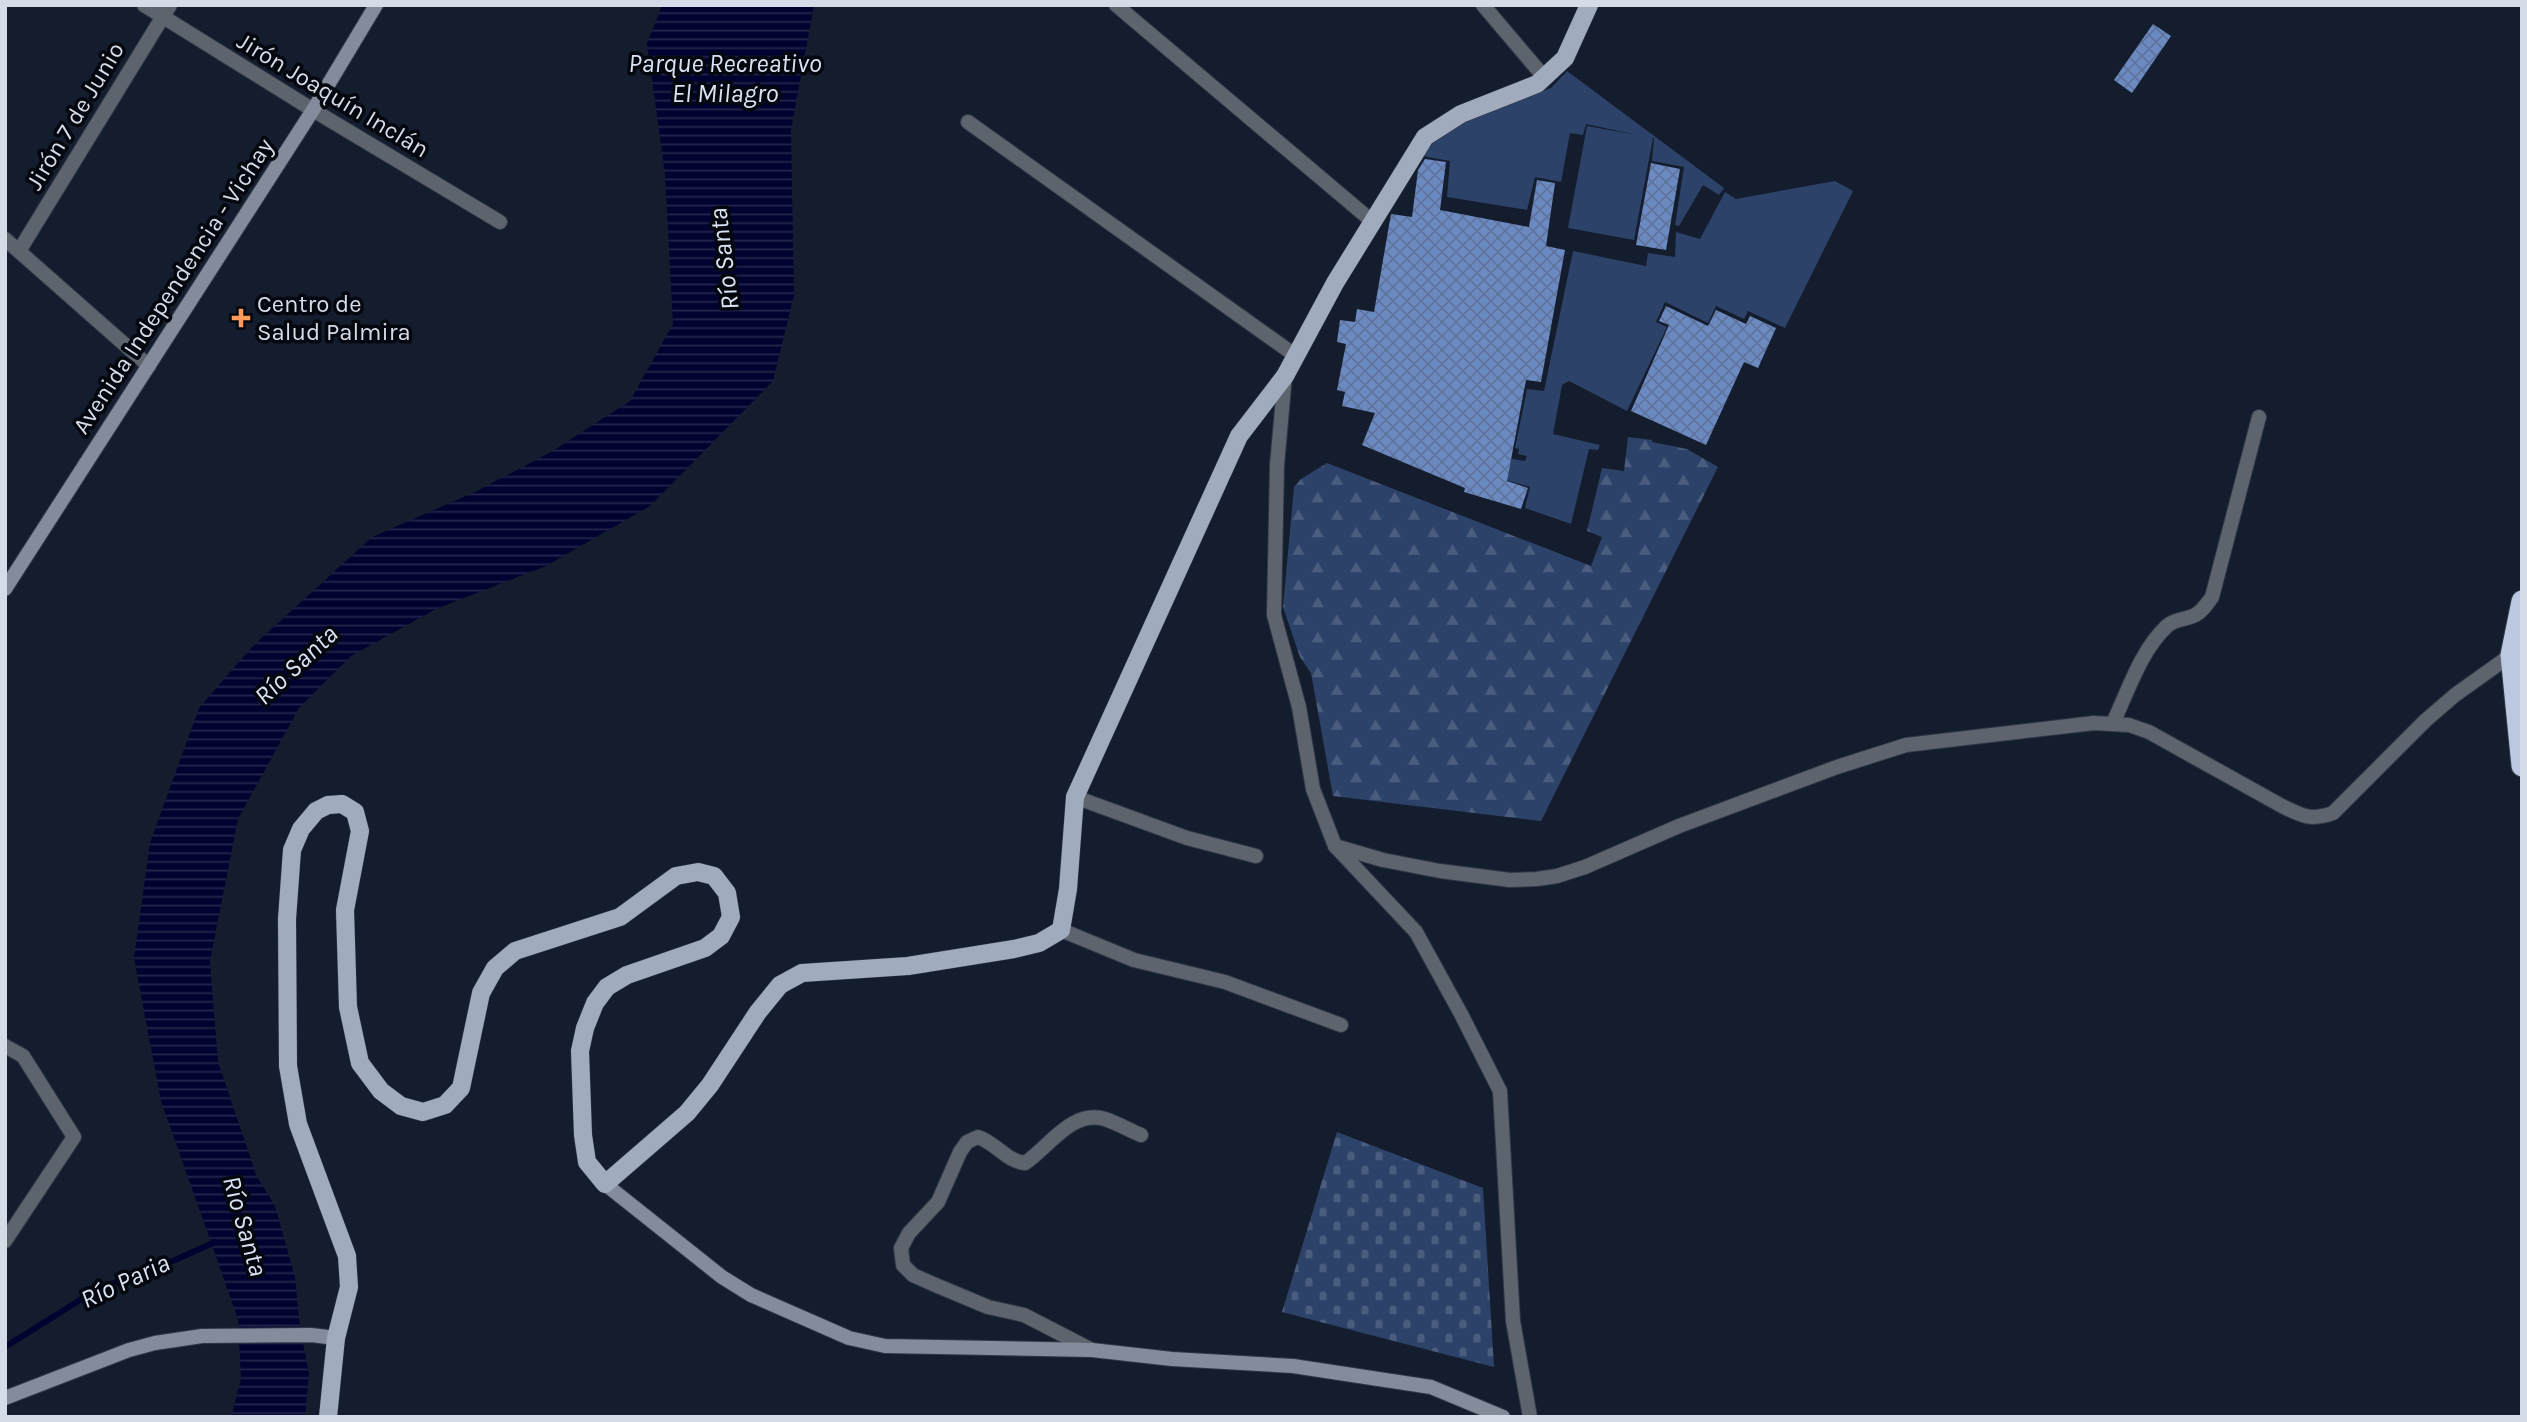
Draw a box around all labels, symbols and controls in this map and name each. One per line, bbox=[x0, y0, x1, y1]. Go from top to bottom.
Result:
street label: Jirón Joaquín Inclán bbox=[232, 27, 434, 163]
street label: Jirón 7 de Junio bbox=[20, 37, 130, 195]
water label: Parque Recreativo El Milagro bbox=[628, 48, 822, 109]
street label: Avenida Independencia - Vichay bbox=[67, 133, 279, 439]
water label: Río Santa bbox=[702, 206, 746, 312]
place label: Centro de Salud Palmira bbox=[257, 290, 411, 346]
marker: Centro de Salud Palmira bbox=[231, 308, 251, 328]
water label: Río Santa bbox=[248, 619, 344, 711]
water label: Río Santa bbox=[216, 1172, 274, 1280]
water label: Río Paria bbox=[75, 1247, 175, 1315]

